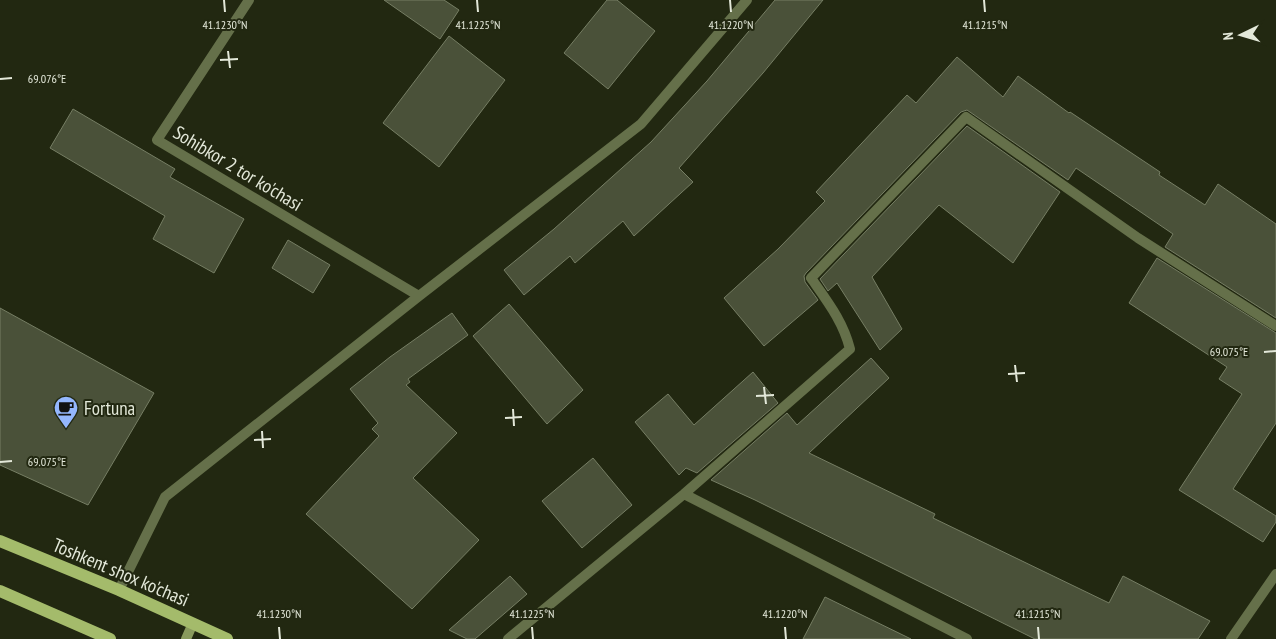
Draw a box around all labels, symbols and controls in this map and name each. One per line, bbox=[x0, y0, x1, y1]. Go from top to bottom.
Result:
north arrow bbox=[1216, 10, 1266, 60]
text: 41.1230°N bbox=[202, 17, 248, 32]
text: 41.1225°N bbox=[455, 17, 501, 32]
text: 41.1220°N bbox=[708, 17, 754, 32]
text: 41.1215°N bbox=[962, 17, 1008, 32]
text: N bbox=[1219, 32, 1237, 41]
text: 69.076°E bbox=[28, 71, 66, 86]
street label: Sohibkor 2 tor ko'chasi bbox=[169, 120, 307, 216]
text: 69.075°E bbox=[1210, 344, 1248, 359]
cafe icon: Fortuna bbox=[53, 395, 79, 429]
place label: Fortuna bbox=[84, 396, 135, 420]
text: 69.075°E bbox=[28, 454, 66, 469]
street label: Toshkent shox ko'chasi bbox=[49, 532, 193, 612]
text: 41.1230°N bbox=[256, 606, 302, 621]
text: 41.1225°N bbox=[509, 606, 555, 621]
text: 41.1220°N bbox=[762, 606, 808, 621]
text: 41.1215°N bbox=[1015, 606, 1061, 621]

